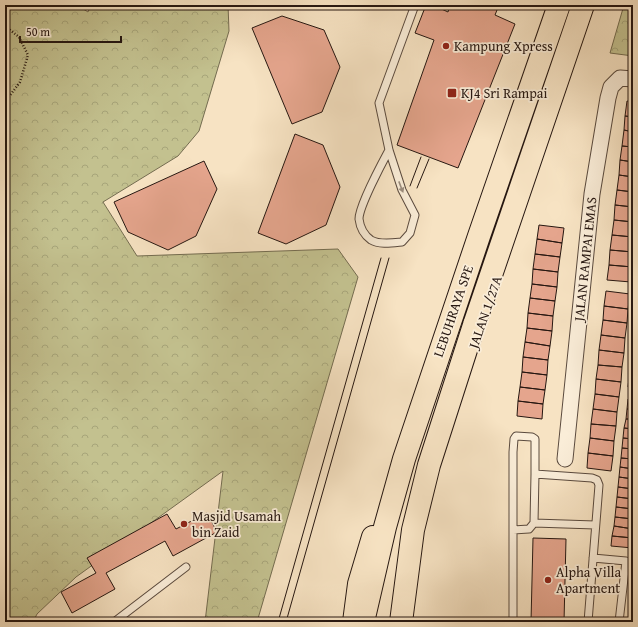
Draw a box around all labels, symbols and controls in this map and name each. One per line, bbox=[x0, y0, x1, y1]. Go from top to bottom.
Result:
scale bar bbox=[20, 18, 121, 44]
text: 50 m bbox=[26, 23, 50, 40]
place label: Kampung Xpress bbox=[454, 36, 553, 56]
marker: Kampung Xpress bbox=[441, 41, 451, 51]
place label: KJ4 Sri Rampai bbox=[461, 83, 547, 103]
marker: KJ4 Sri Rampai bbox=[446, 87, 458, 99]
one-way arrow bbox=[399, 181, 405, 193]
street label: JALAN RAMPAI EMAS bbox=[568, 196, 601, 324]
street label: LEBUHRAYA SPE bbox=[428, 262, 478, 360]
street label: JALAN 1/27A bbox=[463, 272, 507, 353]
place label: Masjid Usamah bin Zaid bbox=[192, 506, 281, 542]
marker: Masjid Usamah bin Zaid bbox=[179, 519, 189, 529]
place label: Alpha Villa Apartment bbox=[556, 562, 621, 598]
marker: Alpha Villa Apartment bbox=[543, 575, 553, 585]

